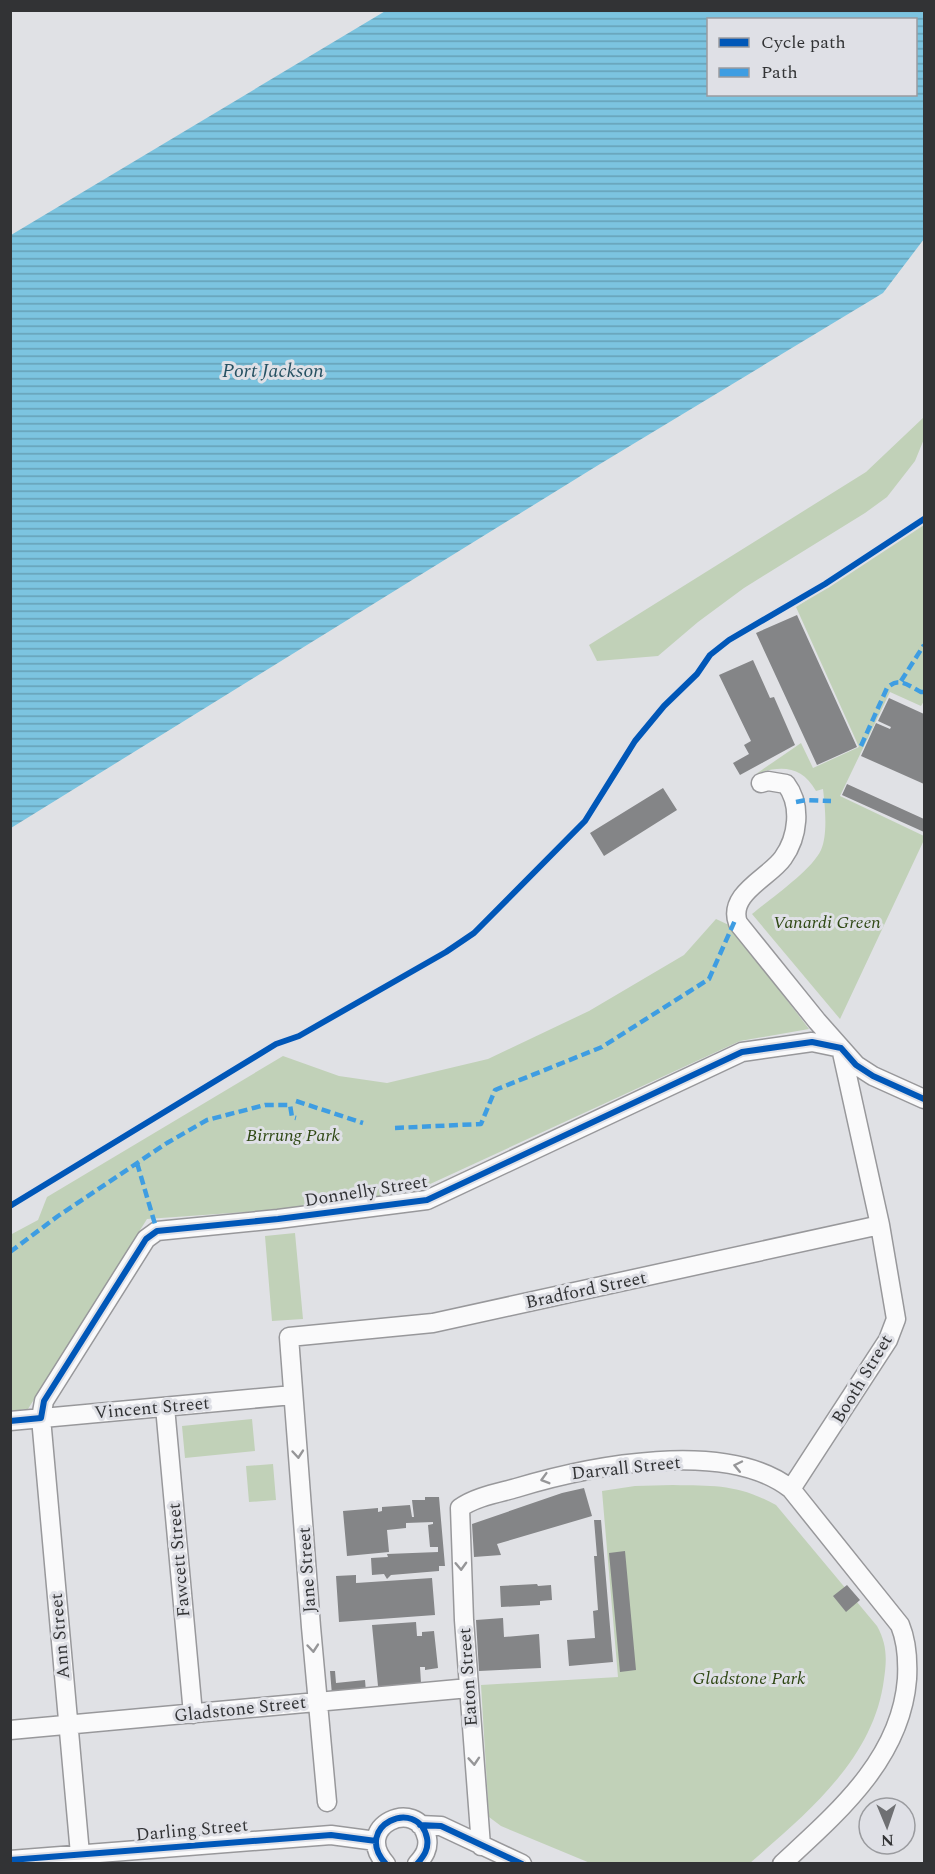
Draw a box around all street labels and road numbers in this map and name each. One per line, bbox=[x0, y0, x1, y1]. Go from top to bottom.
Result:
street label: Donnelly Street bbox=[303, 1168, 429, 1214]
street label: Bradford Street bbox=[523, 1264, 649, 1316]
street label: Booth Street bbox=[825, 1329, 899, 1429]
street label: Vincent Street bbox=[93, 1390, 211, 1426]
street label: Darvall Street bbox=[570, 1449, 682, 1487]
street label: Fawcett Street bbox=[161, 1502, 197, 1618]
street label: Jane Street bbox=[291, 1526, 323, 1614]
street label: Ann Street bbox=[43, 1592, 77, 1680]
street label: Eaton Street bbox=[451, 1627, 485, 1727]
street label: Gladstone Street bbox=[173, 1689, 307, 1729]
street label: Darling Street bbox=[135, 1812, 249, 1848]

